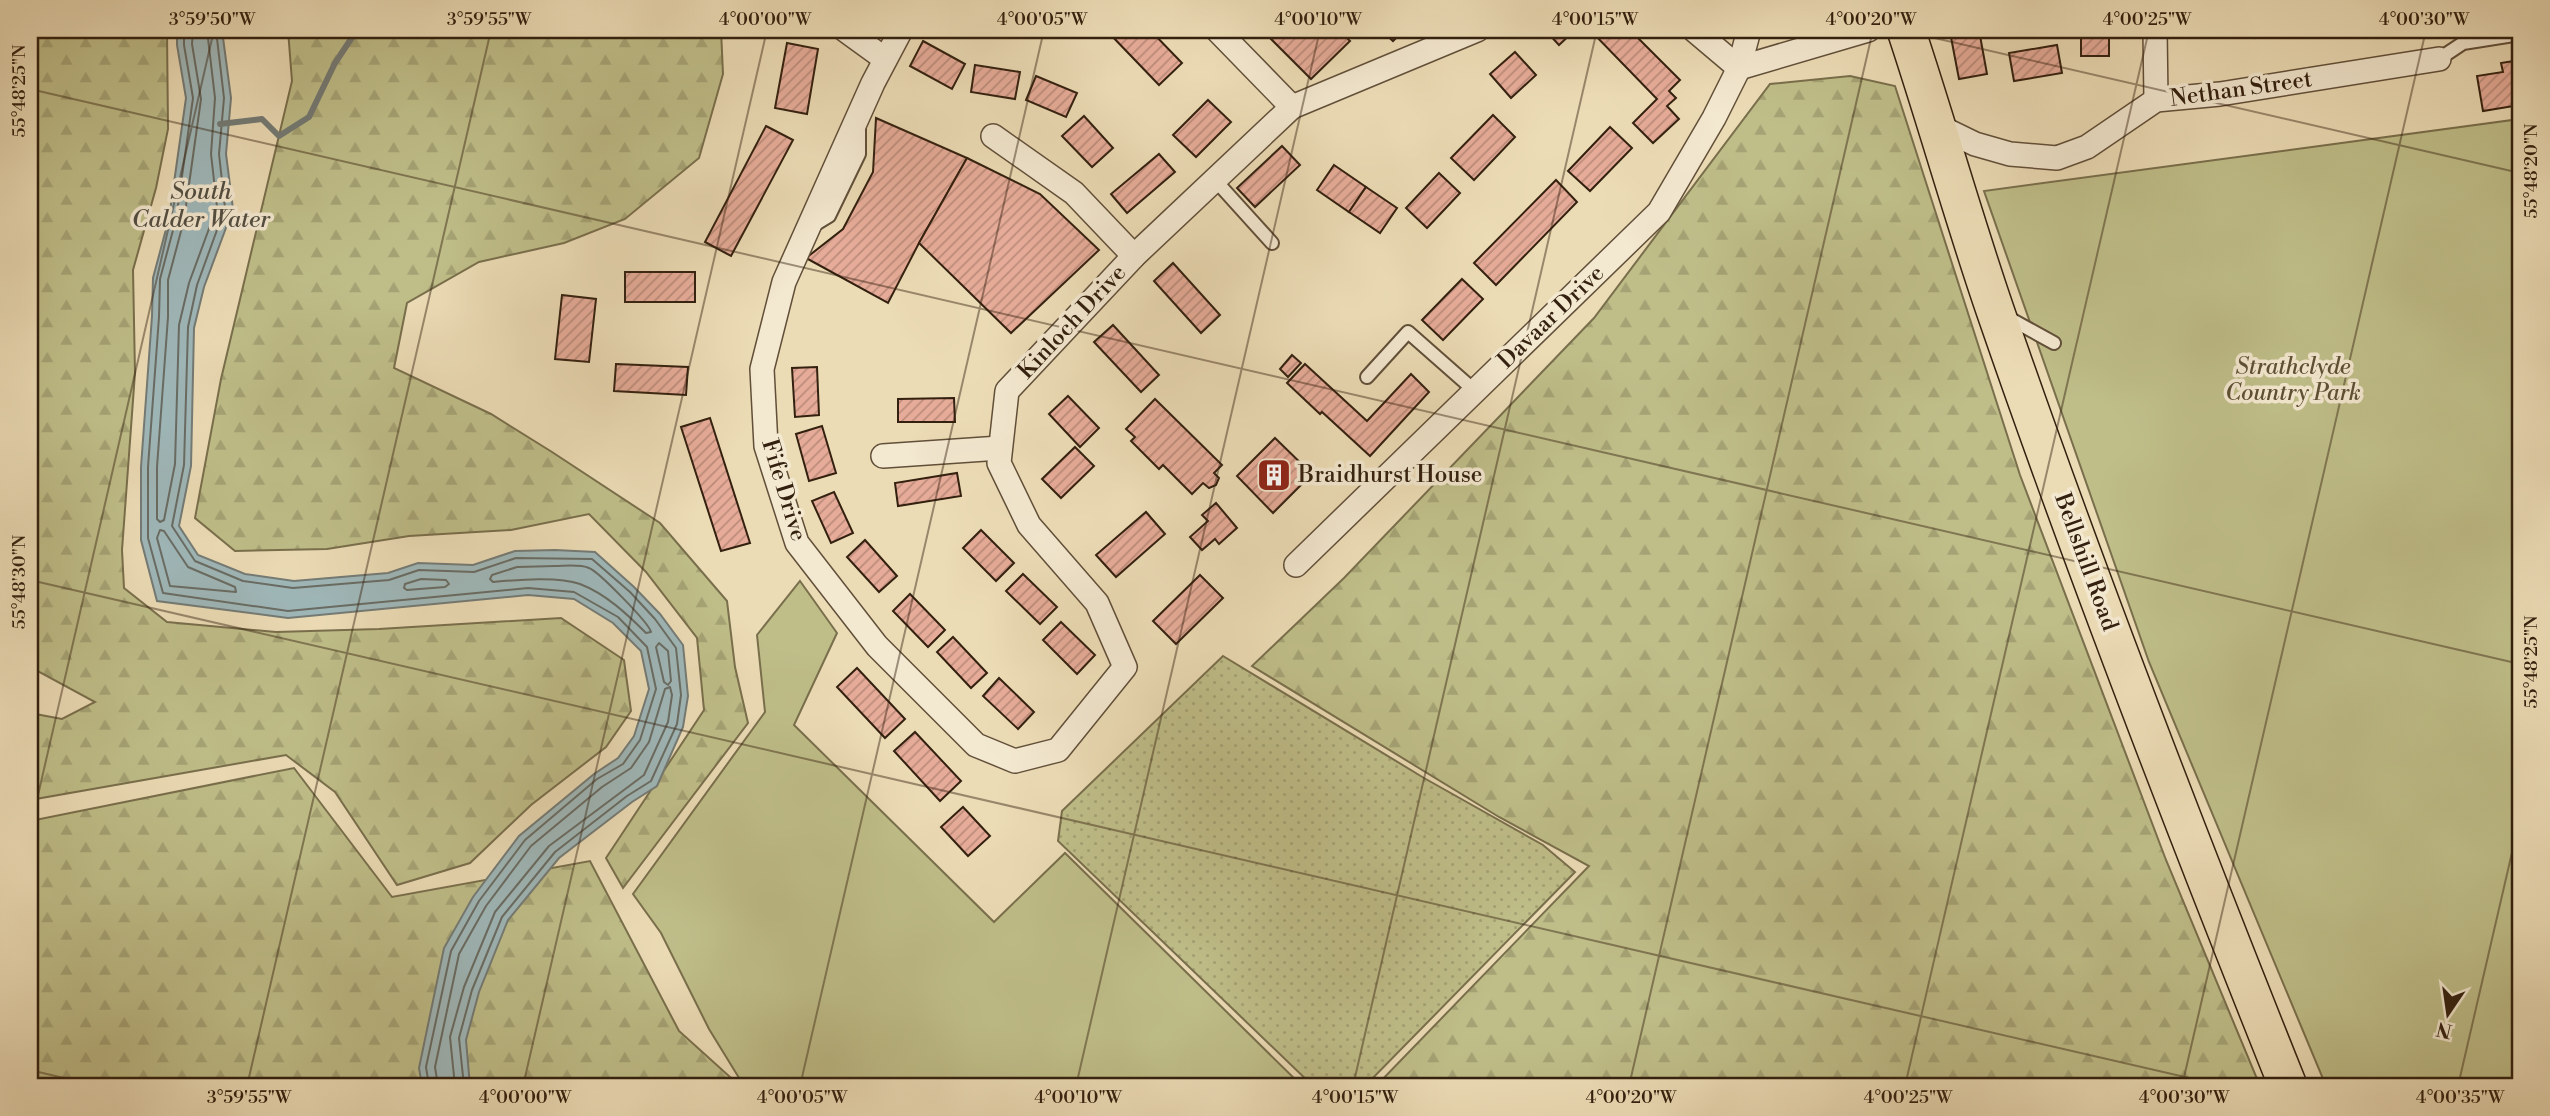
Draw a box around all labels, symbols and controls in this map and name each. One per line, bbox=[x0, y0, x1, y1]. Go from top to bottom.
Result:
text: 3°59'50"W bbox=[169, 8, 256, 31]
text: 3°59'55"W bbox=[447, 8, 532, 31]
text: 4°00'00"W bbox=[719, 8, 812, 31]
text: 4°00'05"W bbox=[997, 8, 1088, 31]
text: 4°00'10"W bbox=[1274, 8, 1363, 31]
text: 4°00'15"W bbox=[1552, 8, 1639, 31]
text: 4°00'20"W bbox=[1826, 8, 1917, 31]
text: 4°00'25"W bbox=[2103, 8, 2192, 31]
text: 4°00'30"W bbox=[2379, 8, 2470, 31]
text: 55°48'25"N bbox=[8, 44, 31, 137]
street label: Nethan Street bbox=[2168, 65, 2314, 113]
text: 55°48'20"N bbox=[2520, 123, 2543, 218]
water label: South Calder Water bbox=[132, 177, 271, 235]
street label: Kinloch Drive bbox=[1012, 259, 1132, 385]
street label: Davaar Drive bbox=[1492, 259, 1610, 375]
park label: Strathclyde Country Park bbox=[2225, 353, 2361, 407]
street label: Fife Drive bbox=[755, 436, 813, 544]
building icon: Braidhurst House bbox=[1255, 456, 1293, 494]
place label: Braidhurst House bbox=[1297, 461, 1482, 489]
street label: Bellshill Road bbox=[2048, 488, 2124, 635]
text: 55°48'30"N bbox=[8, 534, 31, 629]
text: 55°48'25"N bbox=[2520, 615, 2543, 708]
north arrow bbox=[2414, 979, 2484, 1050]
text: N bbox=[2434, 1016, 2454, 1043]
text: 3°59'55"W bbox=[207, 1086, 292, 1109]
text: 4°00'00"W bbox=[479, 1086, 572, 1109]
text: 4°00'05"W bbox=[757, 1086, 848, 1109]
text: 4°00'10"W bbox=[1034, 1086, 1123, 1109]
text: 4°00'15"W bbox=[1312, 1086, 1399, 1109]
text: 4°00'20"W bbox=[1586, 1086, 1677, 1109]
text: 4°00'25"W bbox=[1864, 1086, 1953, 1109]
text: 4°00'30"W bbox=[2139, 1086, 2230, 1109]
text: 4°00'35"W bbox=[2416, 1086, 2505, 1109]

